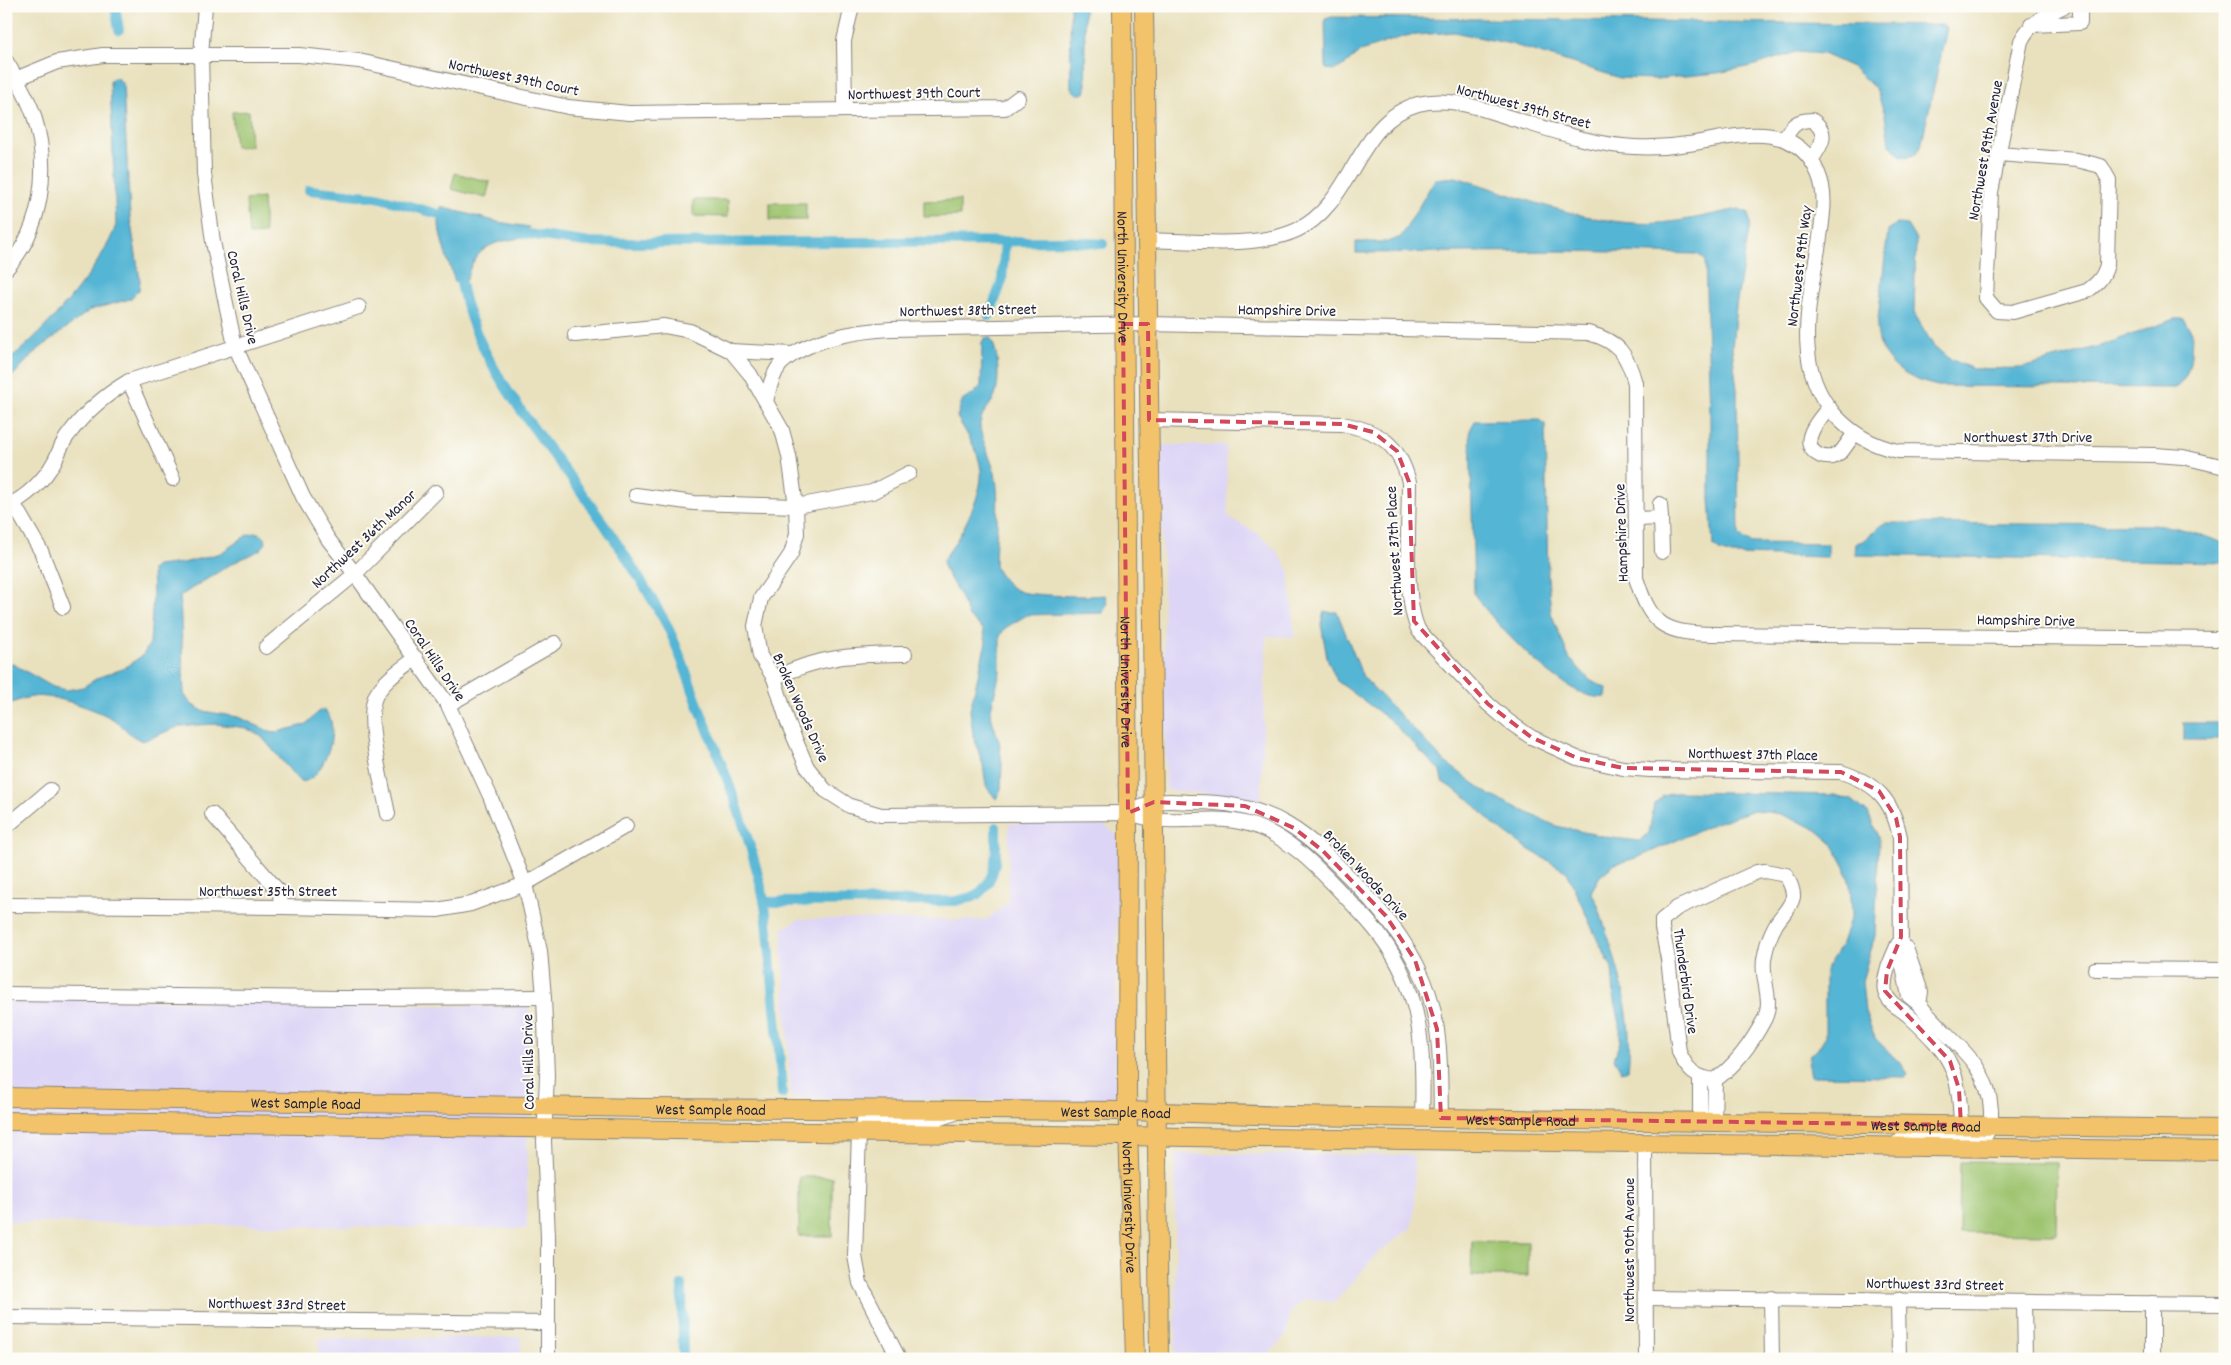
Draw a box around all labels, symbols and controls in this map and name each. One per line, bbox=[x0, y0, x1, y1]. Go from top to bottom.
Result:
street label: Northwest 39th Court bbox=[446, 53, 581, 104]
street label: Northwest 39th Street bbox=[1454, 78, 1593, 136]
street label: Northwest 89th Avenue bbox=[1963, 78, 2010, 222]
street label: Northwest 39th Court bbox=[847, 82, 981, 107]
street label: Northwest 89th Way bbox=[1782, 204, 1819, 328]
street label: North University Drive bbox=[1110, 211, 1134, 343]
street label: Coral Hills Drive bbox=[220, 248, 264, 347]
street label: Northwest 38th Street bbox=[899, 299, 1037, 324]
street label: Hampshire Drive bbox=[1237, 299, 1336, 324]
street label: Northwest 37th Drive bbox=[1964, 427, 2092, 450]
street label: Hampshire Drive bbox=[1609, 483, 1636, 583]
street label: Northwest 36th Manor bbox=[307, 485, 423, 595]
street label: Northwest 37th Place bbox=[1381, 485, 1410, 616]
street label: Hampshire Drive bbox=[1976, 609, 2075, 634]
street label: Coral Hills Drive bbox=[398, 614, 470, 707]
street label: North University Drive bbox=[1113, 616, 1137, 748]
street label: Broken Woods Drive bbox=[765, 650, 834, 766]
street label: Northwest 37th Place bbox=[1688, 743, 1818, 768]
street label: Broken Woods Drive bbox=[1317, 825, 1414, 927]
street label: Northwest 35th Street bbox=[199, 881, 337, 904]
street label: Thunderbird Drive bbox=[1666, 927, 1703, 1036]
street label: Coral Hills Drive bbox=[517, 1014, 542, 1110]
street label: West Sample Road bbox=[251, 1092, 361, 1117]
street label: West Sample Road bbox=[656, 1099, 766, 1123]
street label: West Sample Road bbox=[1061, 1102, 1171, 1126]
street label: West Sample Road bbox=[1466, 1109, 1576, 1134]
street label: West Sample Road bbox=[1871, 1115, 1981, 1140]
street label: North University Drive bbox=[1114, 1141, 1141, 1273]
street label: Northwest 90th Avenue bbox=[1619, 1178, 1642, 1322]
street label: Northwest 33rd Street bbox=[1866, 1273, 2004, 1298]
street label: Northwest 33rd Street bbox=[208, 1293, 346, 1318]

